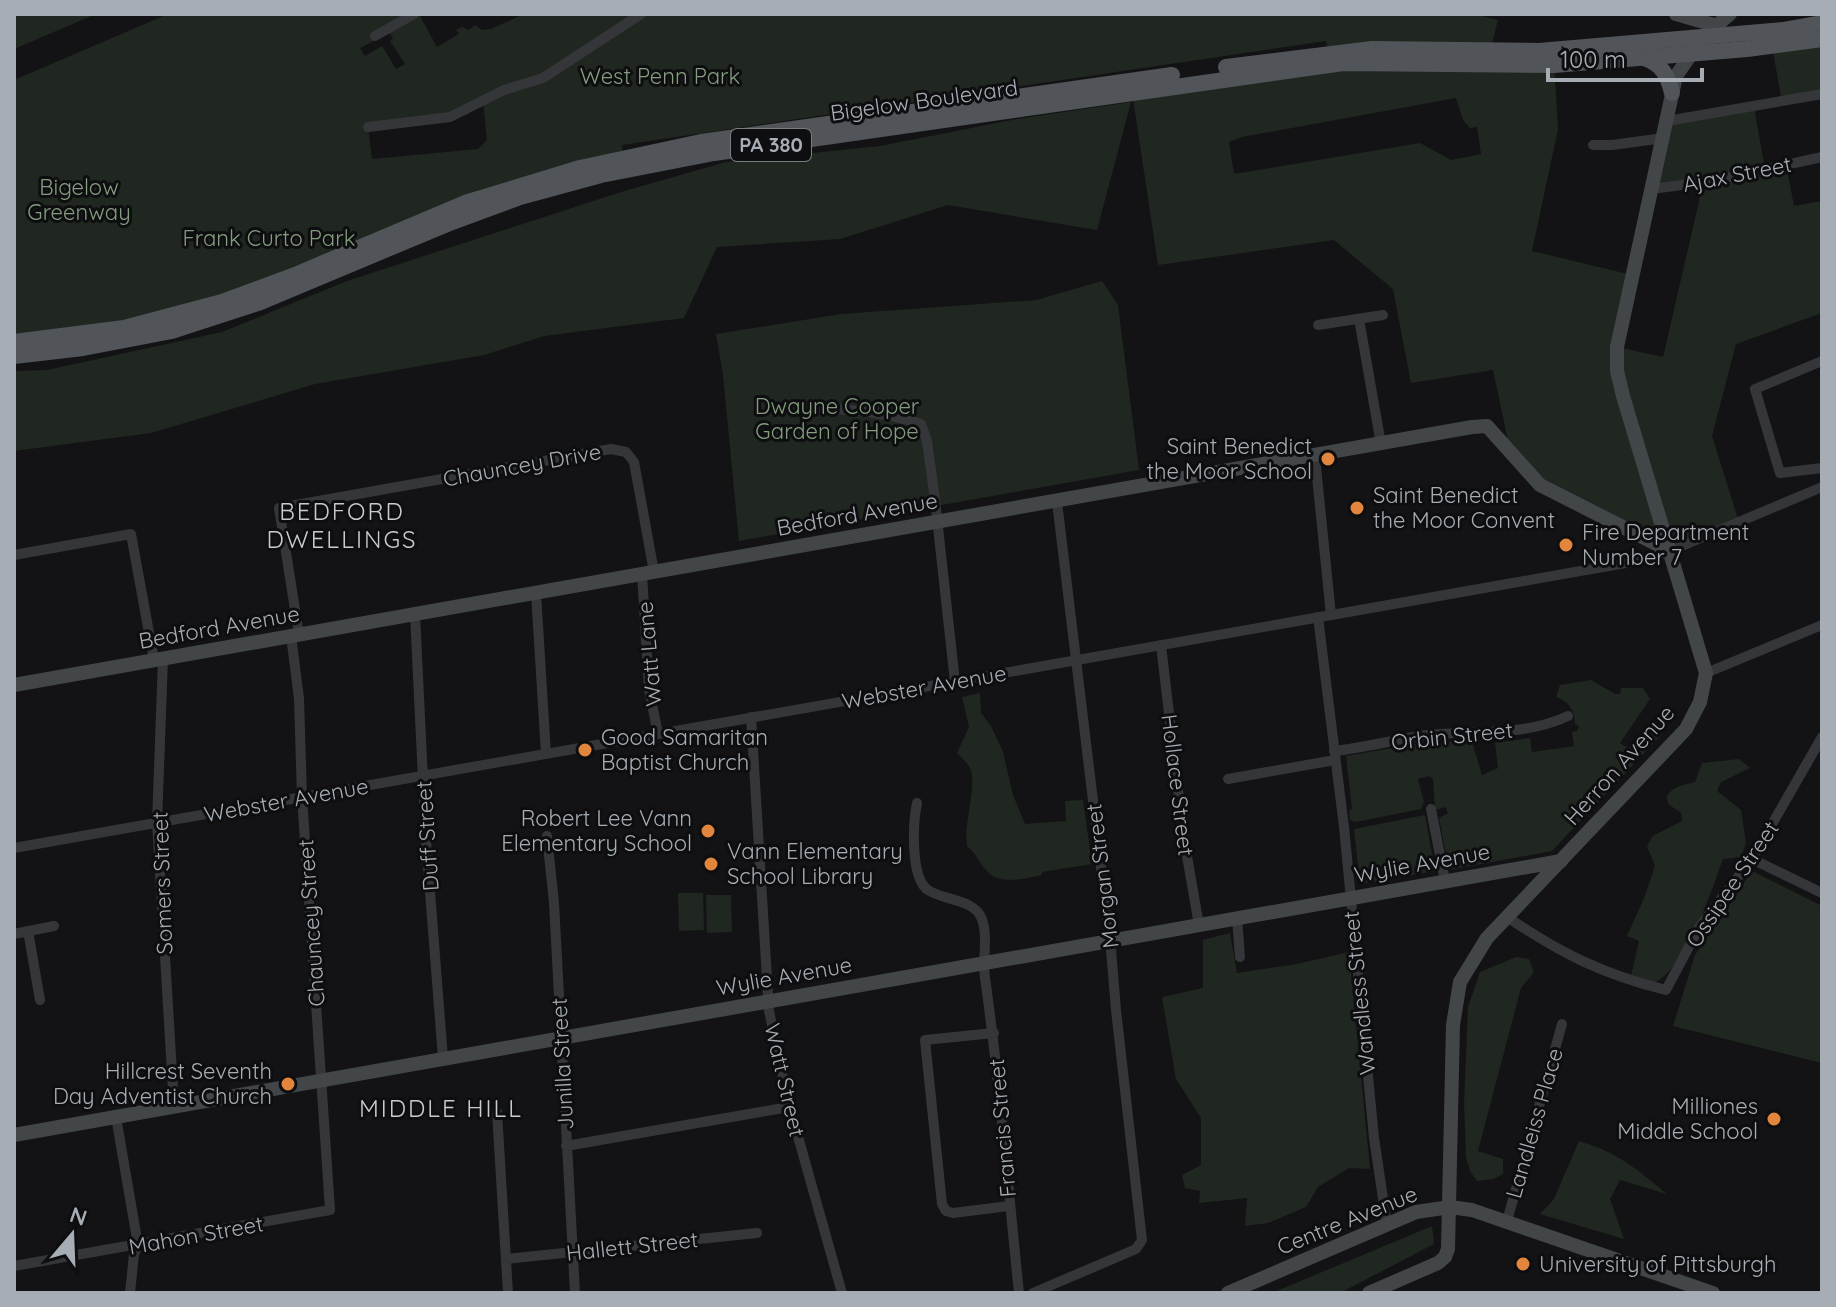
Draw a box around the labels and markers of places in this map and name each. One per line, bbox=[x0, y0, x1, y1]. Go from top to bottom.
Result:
place label: Saint Benedict the Moor School bbox=[1146, 432, 1312, 485]
marker: Saint Benedict the Moor School bbox=[1319, 450, 1337, 468]
place label: Saint Benedict the Moor Convent bbox=[1373, 481, 1555, 534]
marker: Saint Benedict the Moor Convent bbox=[1348, 499, 1366, 517]
place label: Fire Department Number 7 bbox=[1582, 518, 1749, 571]
marker: Fire Department Number 7 bbox=[1557, 536, 1575, 554]
place label: Good Samaritan Baptist Church bbox=[601, 723, 768, 776]
marker: Good Samaritan Baptist Church bbox=[576, 741, 594, 759]
place label: Robert Lee Vann Elementary School bbox=[501, 804, 692, 857]
marker: Robert Lee Vann Elementary School bbox=[699, 822, 717, 840]
place label: Vann Elementary School Library bbox=[727, 837, 903, 890]
marker: Vann Elementary School Library bbox=[702, 855, 720, 873]
place label: Hillcrest Seventh Day Adventist Church bbox=[53, 1057, 272, 1110]
marker: Hillcrest Seventh Day Adventist Church bbox=[279, 1075, 297, 1093]
place label: Milliones Middle School bbox=[1617, 1092, 1758, 1145]
marker: Milliones Middle School bbox=[1765, 1110, 1783, 1128]
place label: University of Pittsburgh bbox=[1539, 1250, 1776, 1278]
marker: University of Pittsburgh bbox=[1514, 1255, 1532, 1273]

